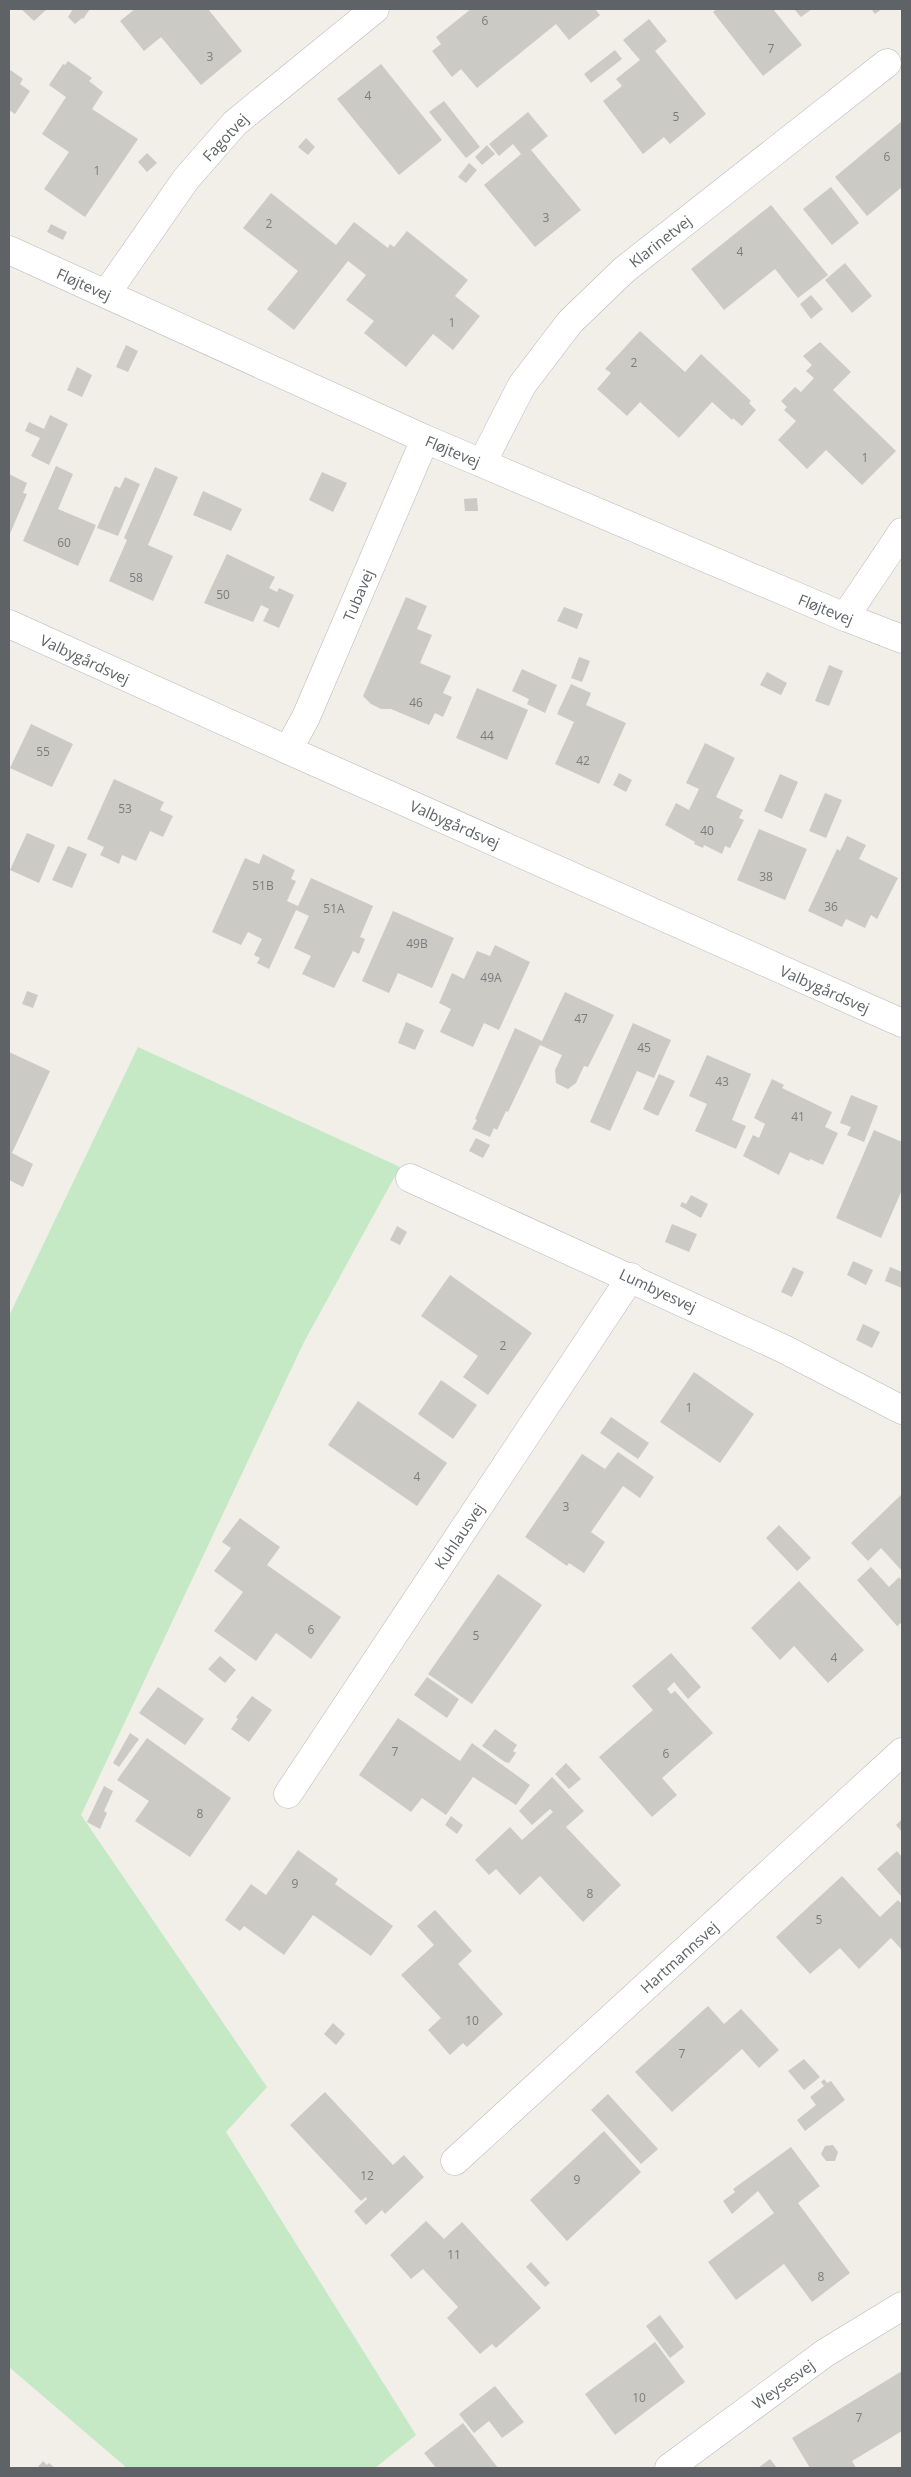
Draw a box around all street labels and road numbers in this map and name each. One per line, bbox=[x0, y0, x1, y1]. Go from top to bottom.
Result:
street label: Fagotvej bbox=[198, 109, 252, 165]
street label: Klarinetvej bbox=[625, 210, 695, 272]
street label: Fløjtevej bbox=[54, 263, 114, 305]
street label: Fløjtevej bbox=[422, 431, 484, 471]
street label: Tubavej bbox=[338, 566, 378, 624]
street label: Fløjtevej bbox=[795, 589, 857, 629]
street label: Valbygårdsvej bbox=[37, 630, 133, 688]
street label: Valbygårdsvej bbox=[407, 795, 503, 853]
street label: Valbygårdsvej bbox=[777, 960, 873, 1018]
street label: Lumbyesvej bbox=[616, 1263, 700, 1317]
street label: Kuhlausvej bbox=[430, 1499, 488, 1573]
street label: Hartmannsvej bbox=[636, 1917, 722, 1997]
street label: Weysesvej bbox=[748, 2355, 818, 2413]

